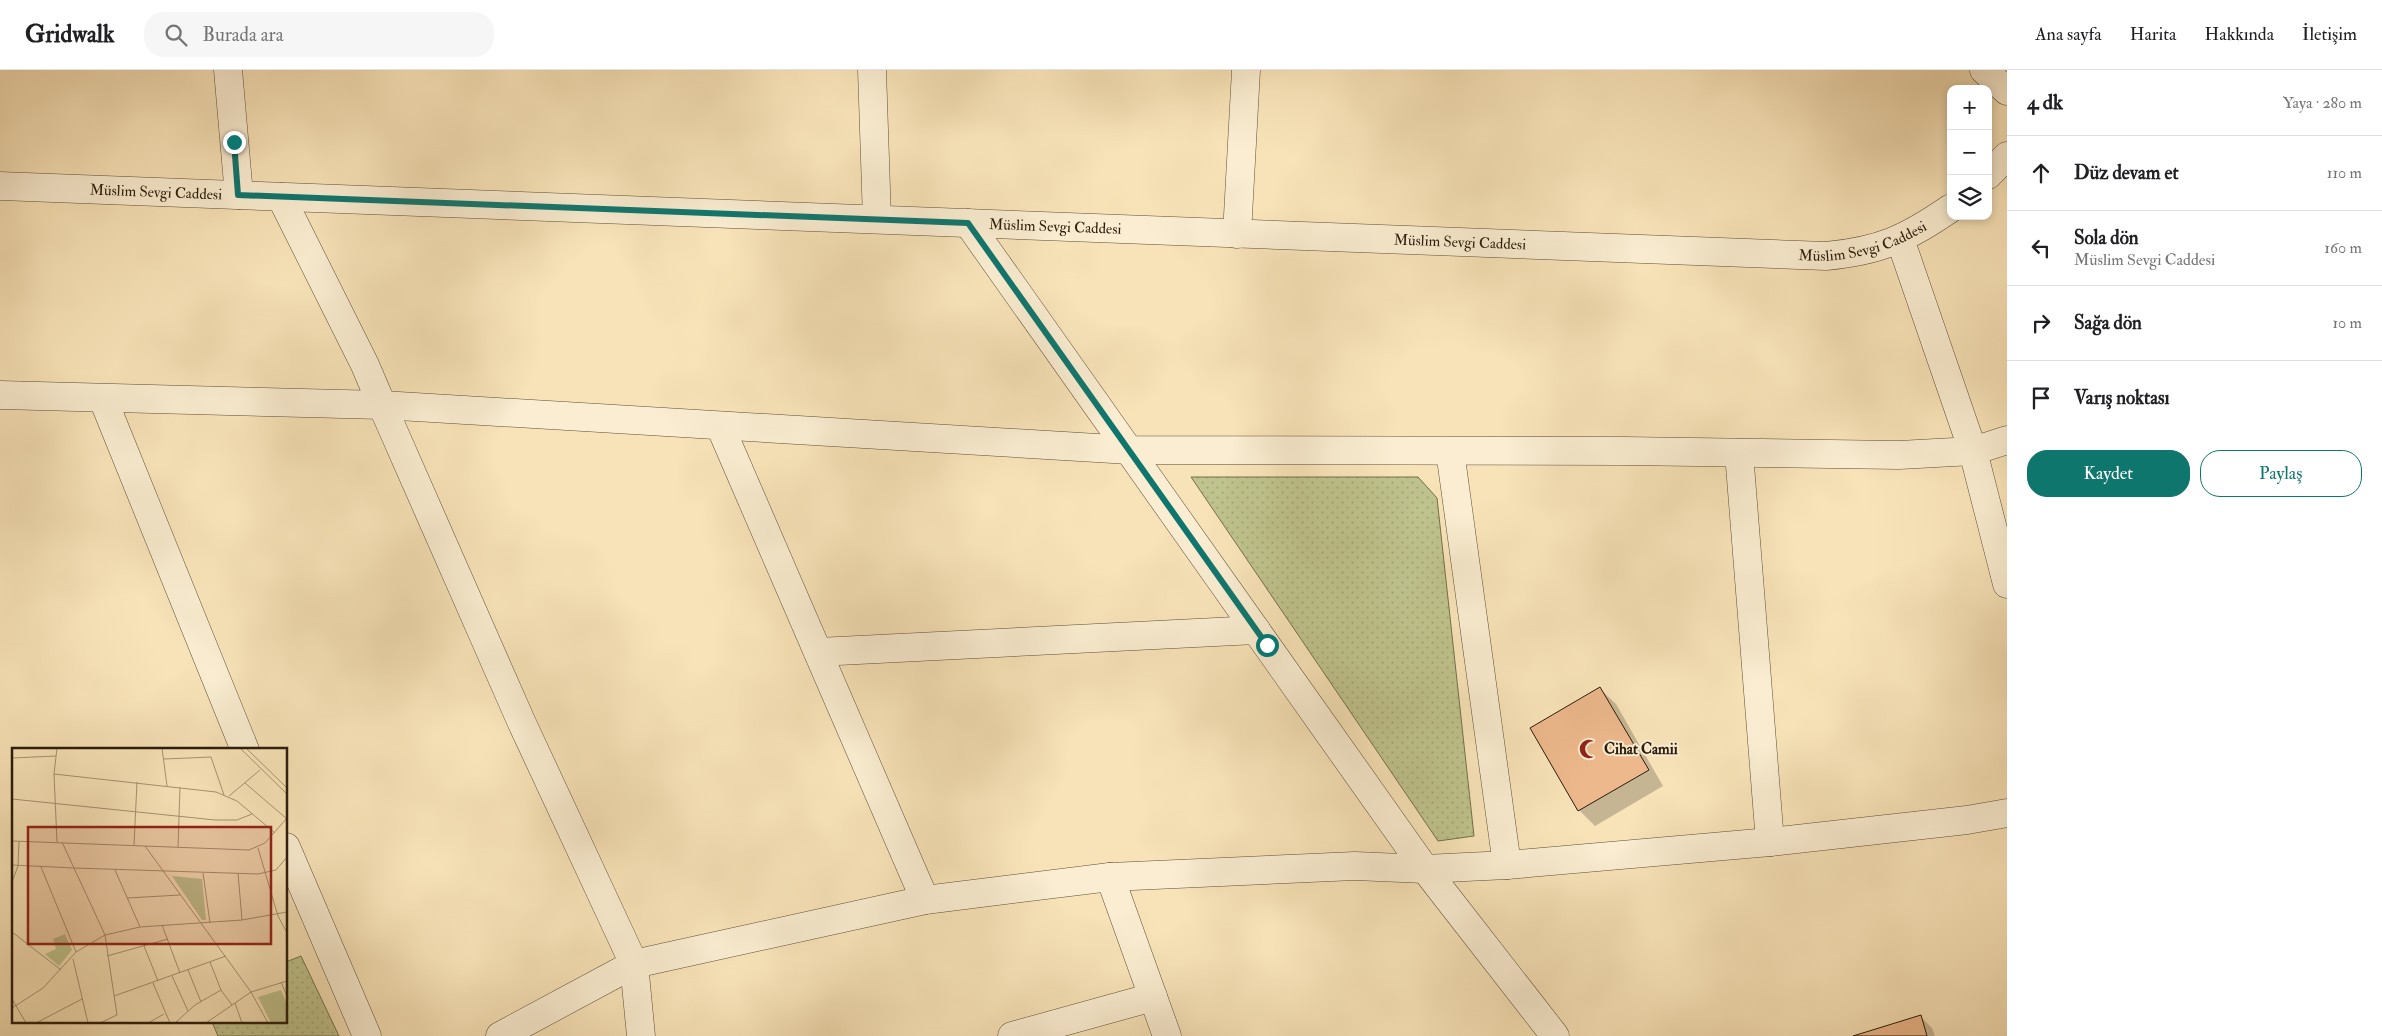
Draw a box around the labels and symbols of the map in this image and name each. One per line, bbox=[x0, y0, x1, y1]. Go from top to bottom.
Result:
route end bbox=[223, 131, 246, 154]
street label: Müslim Sevgi Caddesi bbox=[89, 180, 223, 204]
street label: Müslim Sevgi Caddesi bbox=[989, 214, 1122, 238]
street label: Müslim Sevgi Caddesi bbox=[1798, 217, 1930, 265]
street label: Müslim Sevgi Caddesi bbox=[1393, 230, 1527, 254]
route start bbox=[1256, 634, 1279, 657]
mosque icon: Cihat Camii bbox=[1578, 738, 1600, 760]
place label: Cihat Camii bbox=[1604, 740, 1678, 759]
inset map bbox=[12, 748, 288, 1024]

